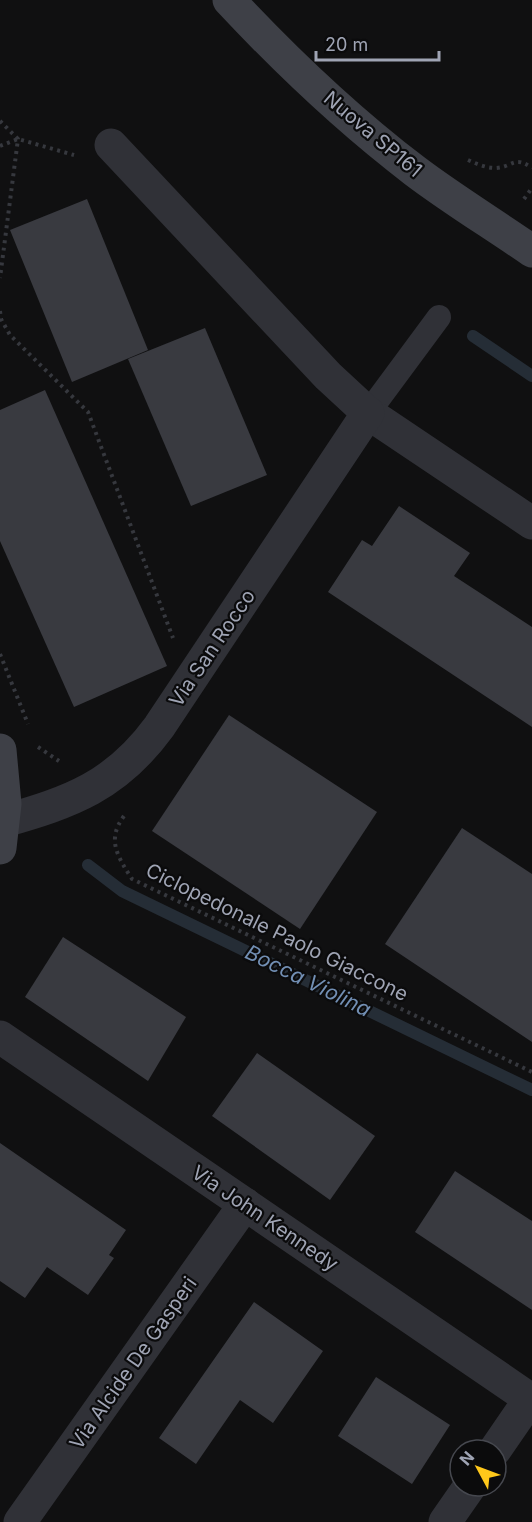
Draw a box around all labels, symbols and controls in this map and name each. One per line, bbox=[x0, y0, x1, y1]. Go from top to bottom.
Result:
scale bar bbox=[316, 24, 439, 62]
text: 20 m bbox=[325, 34, 368, 55]
street label: Nuova SP161 bbox=[319, 86, 427, 182]
street label: Via San Rocco bbox=[164, 585, 260, 711]
street label: Ciclopedonale Paolo Giaccone bbox=[142, 858, 412, 1006]
water label: Bocca Violina bbox=[241, 939, 375, 1022]
street label: Via John Kennedy bbox=[187, 1160, 343, 1276]
street label: Via Alcide De Gasperi bbox=[64, 1272, 202, 1454]
north arrow bbox=[448, 1438, 508, 1498]
text: N bbox=[455, 1447, 478, 1469]

